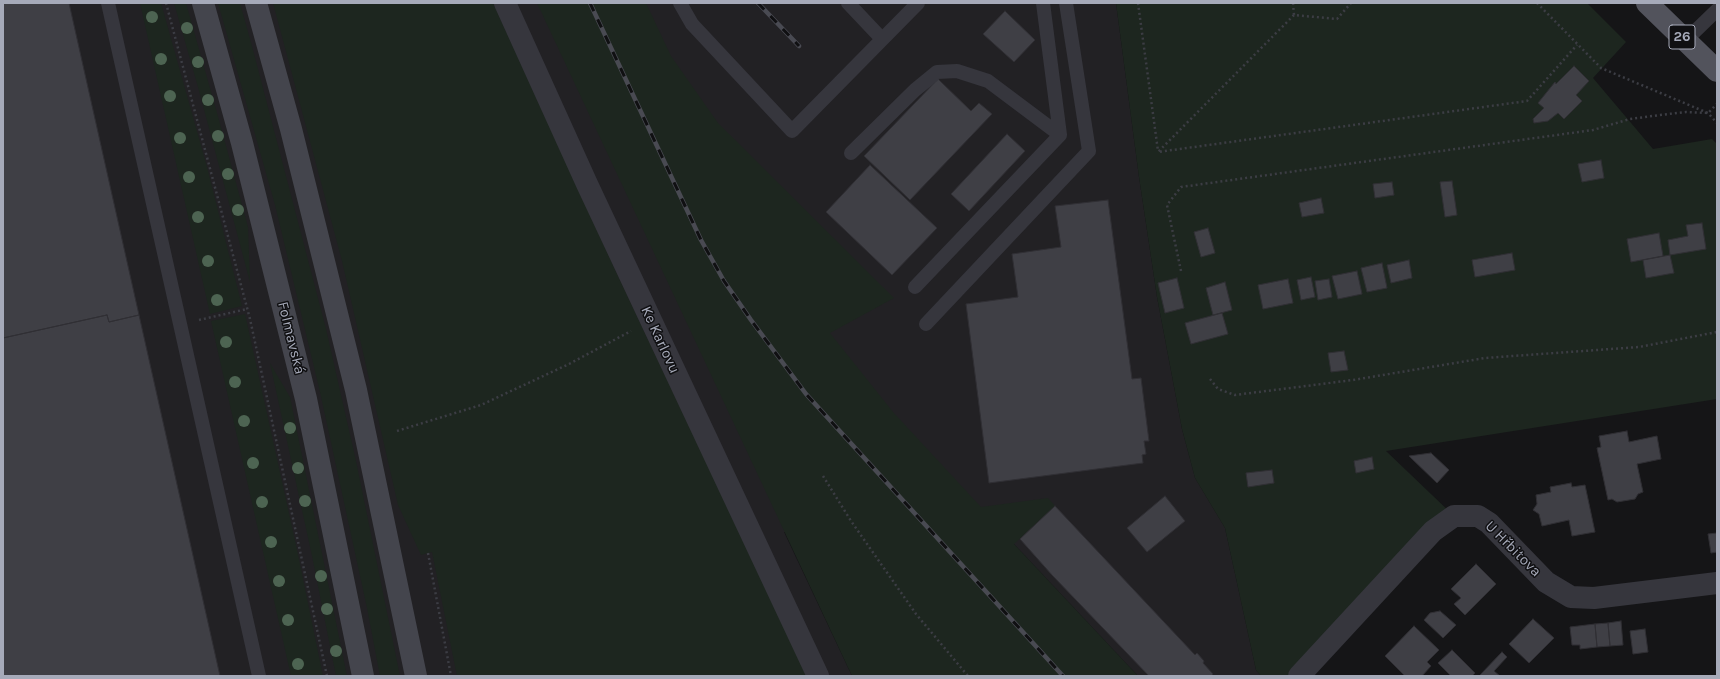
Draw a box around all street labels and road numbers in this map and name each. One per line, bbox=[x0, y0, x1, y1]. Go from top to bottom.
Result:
road number: 26 bbox=[1669, 25, 1695, 49]
street label: Folmavská bbox=[273, 300, 309, 376]
street label: Ke Karlovu bbox=[637, 303, 683, 377]
street label: U Hřbitova bbox=[1481, 517, 1545, 581]

